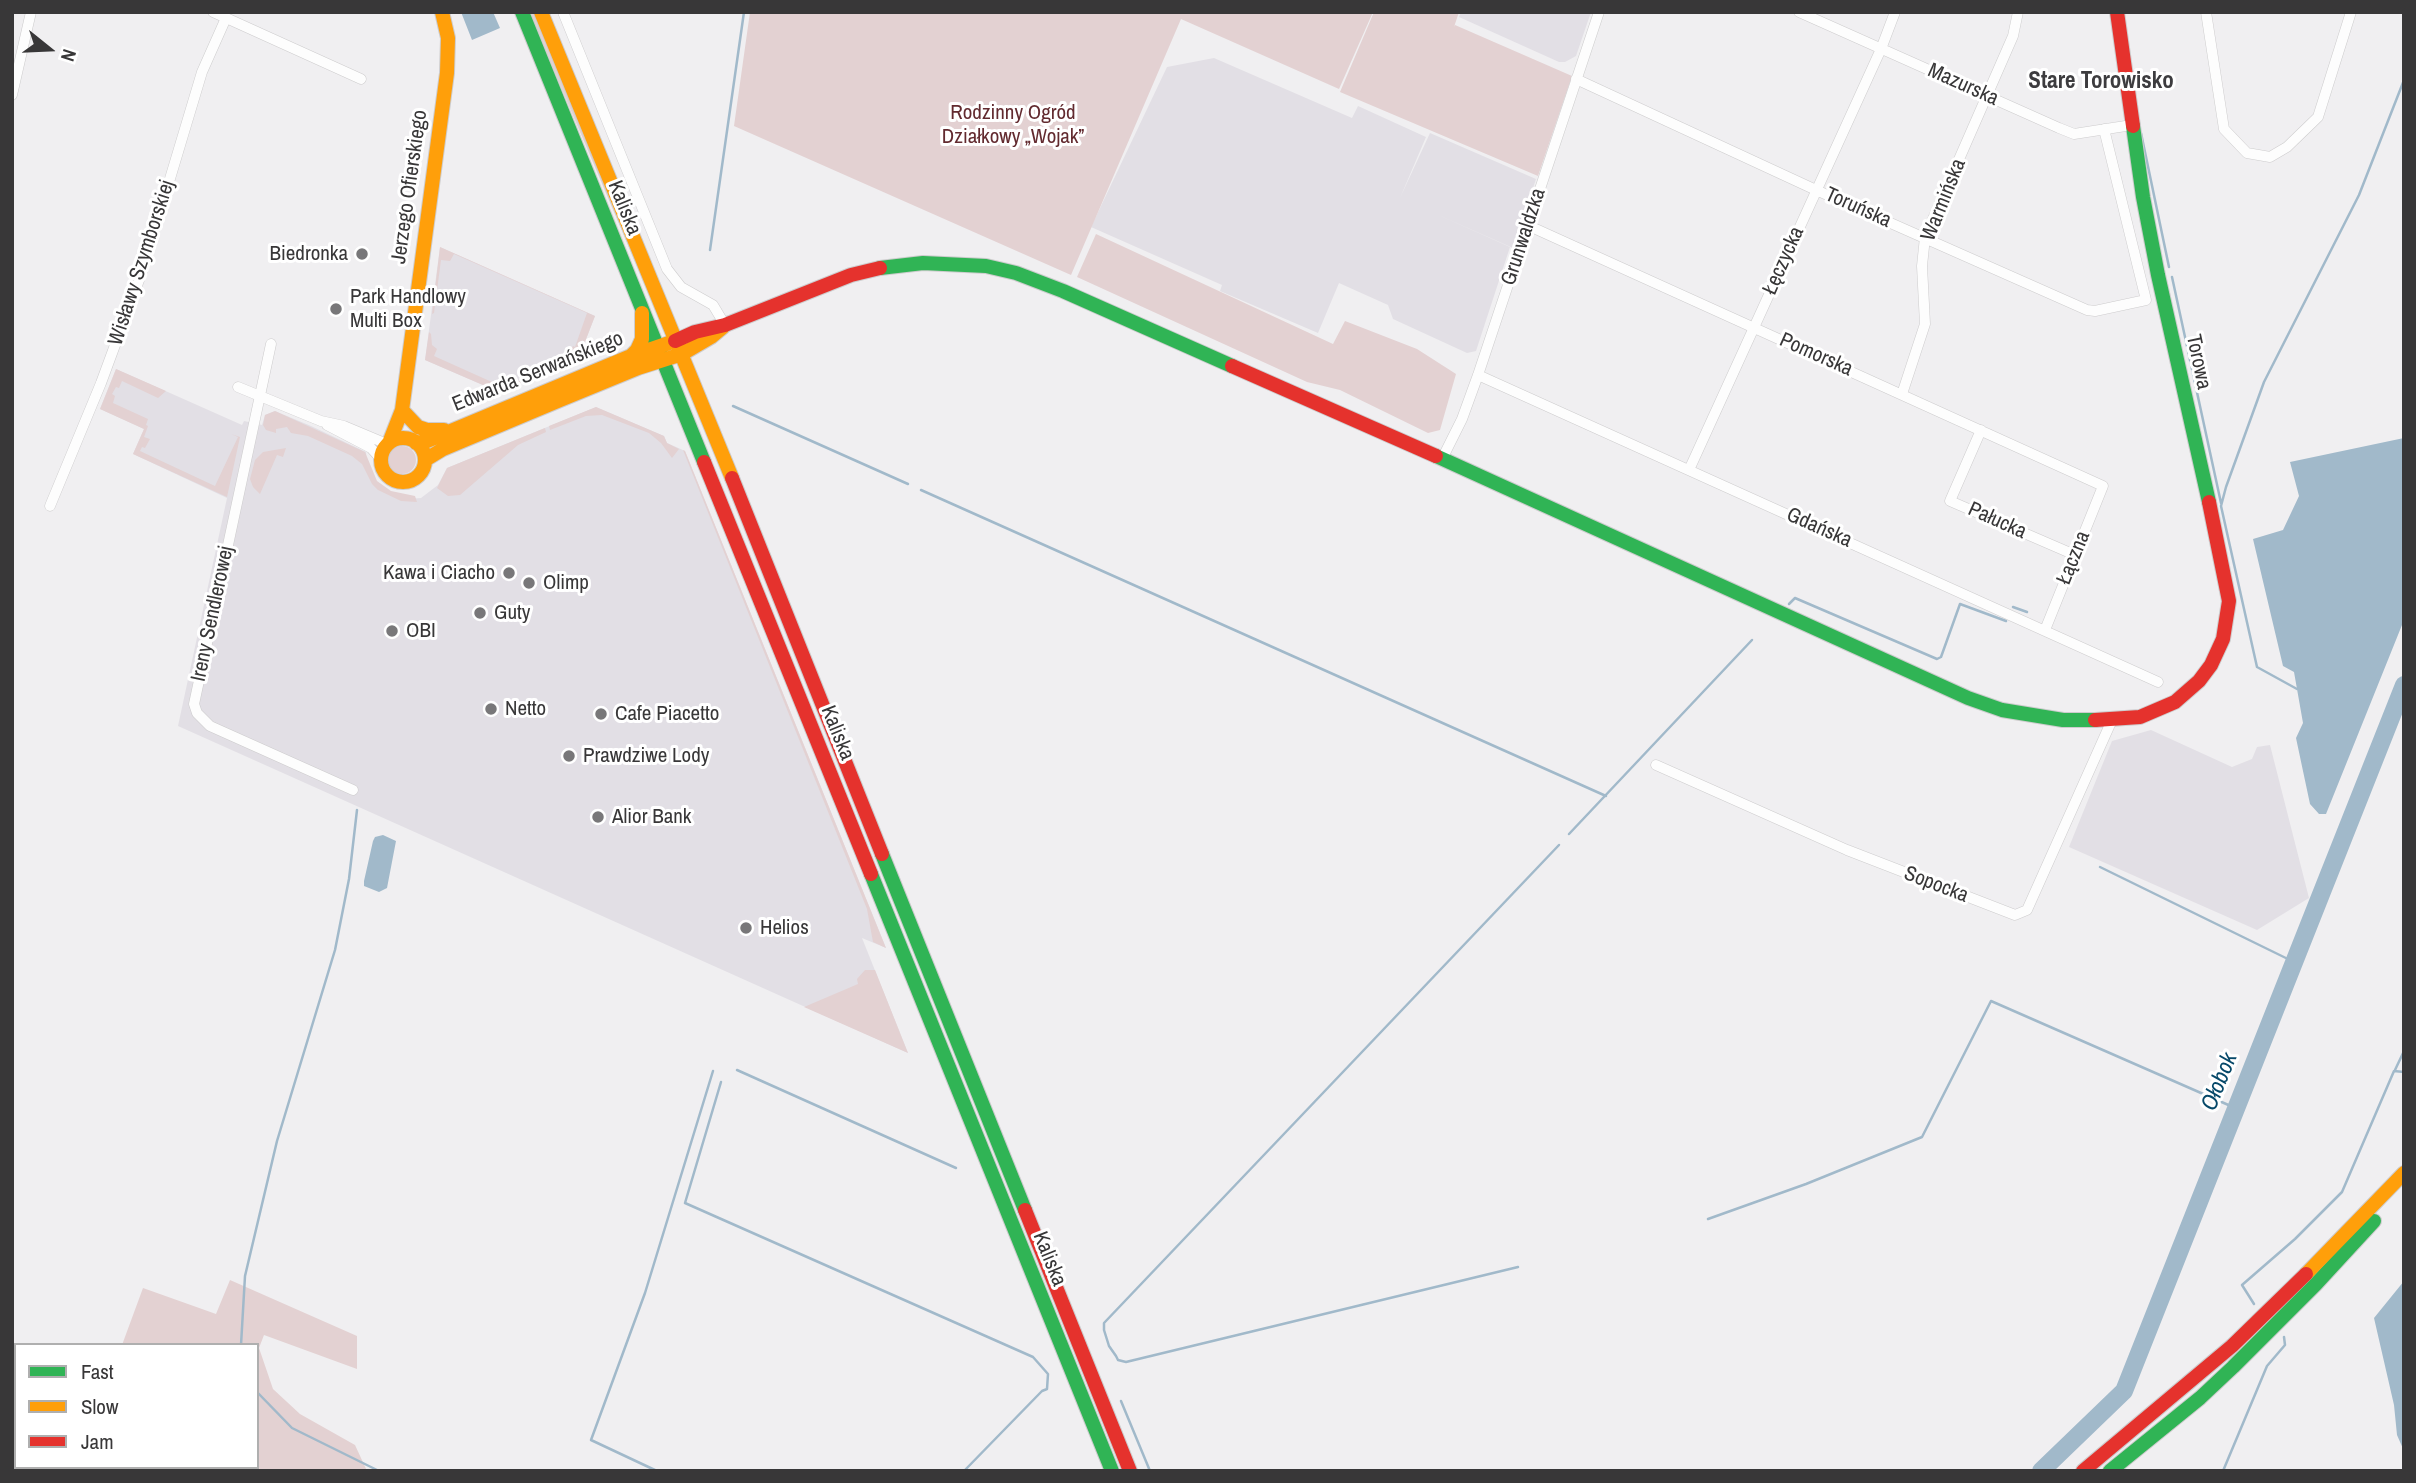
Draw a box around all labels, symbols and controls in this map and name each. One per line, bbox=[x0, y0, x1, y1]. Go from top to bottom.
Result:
north arrow bbox=[14, 14, 84, 84]
text: N bbox=[55, 46, 83, 65]
street label: Mazurska bbox=[1924, 58, 2002, 112]
district label: Stare Torowisko bbox=[2028, 68, 2174, 96]
park label: Rodzinny Ogród Działkowy „Wojak” bbox=[942, 100, 1084, 150]
street label: Jerzego Ofierskiego bbox=[387, 108, 433, 266]
street label: Warmińska bbox=[1916, 155, 1972, 245]
street label: Wisławy Szymborskiej bbox=[103, 177, 181, 349]
street label: Kaliska bbox=[602, 177, 646, 239]
street label: Toruńska bbox=[1821, 182, 1895, 234]
street label: Grunwaldzka bbox=[1496, 185, 1552, 289]
street label: Łęczycka bbox=[1758, 223, 1810, 299]
place label: Biedronka bbox=[270, 241, 348, 267]
marker: Biedronka bbox=[354, 246, 370, 262]
place label: Park Handlowy Multi Box bbox=[350, 284, 466, 334]
marker: Park Handlowy Multi Box bbox=[328, 301, 344, 317]
street label: Edwarda Serwańskiego bbox=[449, 326, 627, 418]
street label: Pomorska bbox=[1775, 328, 1857, 382]
street label: Torowa bbox=[2180, 332, 2216, 392]
street label: Pałucka bbox=[1964, 497, 2030, 545]
street label: Gdańska bbox=[1782, 502, 1856, 554]
street label: Łączna bbox=[2052, 528, 2096, 588]
street label: Ireny Sendlerowej bbox=[186, 544, 240, 684]
place label: Kawa i Ciacho bbox=[383, 560, 495, 586]
marker: Kawa i Ciacho bbox=[501, 565, 517, 581]
place label: Olimp bbox=[543, 570, 589, 596]
marker: Olimp bbox=[521, 575, 537, 591]
place label: Guty bbox=[494, 600, 530, 626]
marker: Guty bbox=[472, 605, 488, 621]
place label: OBI bbox=[406, 618, 436, 644]
marker: OBI bbox=[384, 623, 400, 639]
place label: Netto bbox=[505, 696, 546, 722]
marker: Netto bbox=[483, 701, 499, 717]
place label: Cafe Piacetto bbox=[615, 701, 719, 727]
street label: Kaliska bbox=[815, 702, 859, 764]
marker: Cafe Piacetto bbox=[593, 706, 609, 722]
place label: Prawdziwe Lody bbox=[583, 743, 709, 769]
marker: Prawdziwe Lody bbox=[561, 748, 577, 764]
place label: Alior Bank bbox=[612, 804, 691, 830]
marker: Alior Bank bbox=[590, 809, 606, 825]
street label: Sopocka bbox=[1900, 861, 1972, 909]
place label: Helios bbox=[760, 915, 809, 941]
marker: Helios bbox=[738, 920, 754, 936]
water label: Ołobok bbox=[2196, 1049, 2244, 1115]
street label: Kaliska bbox=[1027, 1228, 1071, 1290]
legend bbox=[14, 1343, 259, 1469]
text: Fast bbox=[81, 1357, 114, 1386]
text: Slow bbox=[81, 1392, 118, 1421]
text: Jam bbox=[81, 1427, 114, 1456]

